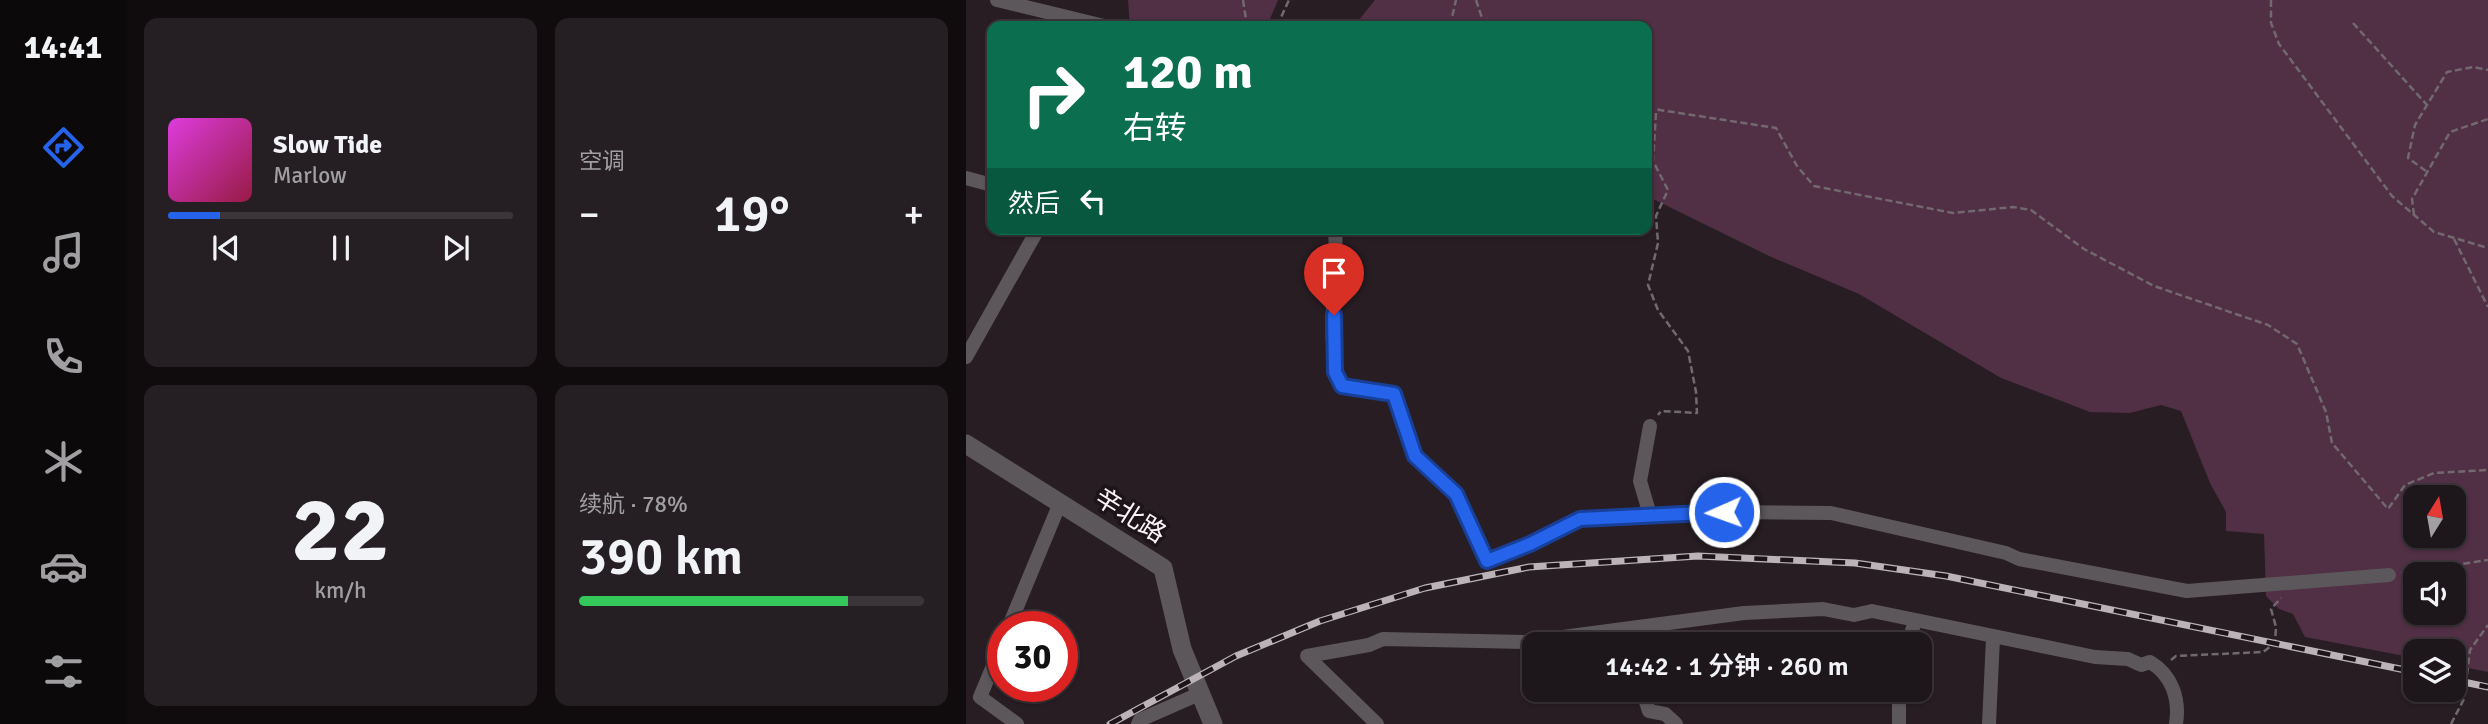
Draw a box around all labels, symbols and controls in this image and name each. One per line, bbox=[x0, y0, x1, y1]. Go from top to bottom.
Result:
text: 14:41 bbox=[24, 28, 102, 67]
text: 120 m bbox=[1123, 42, 1253, 102]
icon: right bbox=[1008, 49, 1099, 140]
text: 右转 bbox=[1123, 109, 1187, 148]
icon: directions bbox=[39, 123, 88, 172]
text: Slow Tide bbox=[273, 129, 382, 161]
text: 空调 bbox=[579, 147, 625, 176]
text: Marlow bbox=[273, 161, 347, 190]
text: 19° bbox=[713, 182, 790, 246]
icon: left bbox=[1074, 182, 1112, 220]
text: 然后 bbox=[1008, 188, 1060, 220]
text: − bbox=[579, 191, 600, 238]
text: + bbox=[903, 191, 924, 238]
icon: music bbox=[39, 228, 88, 277]
icon: previous bbox=[207, 229, 245, 267]
icon: pause bbox=[322, 229, 360, 267]
icon: next bbox=[437, 229, 475, 267]
pin bbox=[1304, 243, 1364, 315]
icon: arrive bbox=[1315, 254, 1353, 292]
icon: phone bbox=[39, 332, 88, 381]
icon: climate bbox=[39, 437, 88, 486]
text: 22 bbox=[291, 474, 390, 587]
position arrow bbox=[1687, 475, 1761, 549]
street label: 辛北路 bbox=[1088, 482, 1172, 550]
north arrow bbox=[2403, 485, 2466, 548]
map controls bbox=[2403, 485, 2466, 702]
text: 续航 · 78% bbox=[579, 490, 688, 519]
text: 390 km bbox=[579, 525, 743, 589]
icon: car bbox=[39, 542, 88, 591]
button: sound bbox=[2403, 562, 2466, 625]
text: km/h bbox=[314, 576, 367, 605]
speed limit sign: 30 bbox=[987, 611, 1078, 702]
button: layers bbox=[2403, 639, 2466, 702]
icon: filters bbox=[39, 647, 88, 696]
text: 14:42 · 1 分钟 · 260 m bbox=[1605, 651, 1849, 683]

